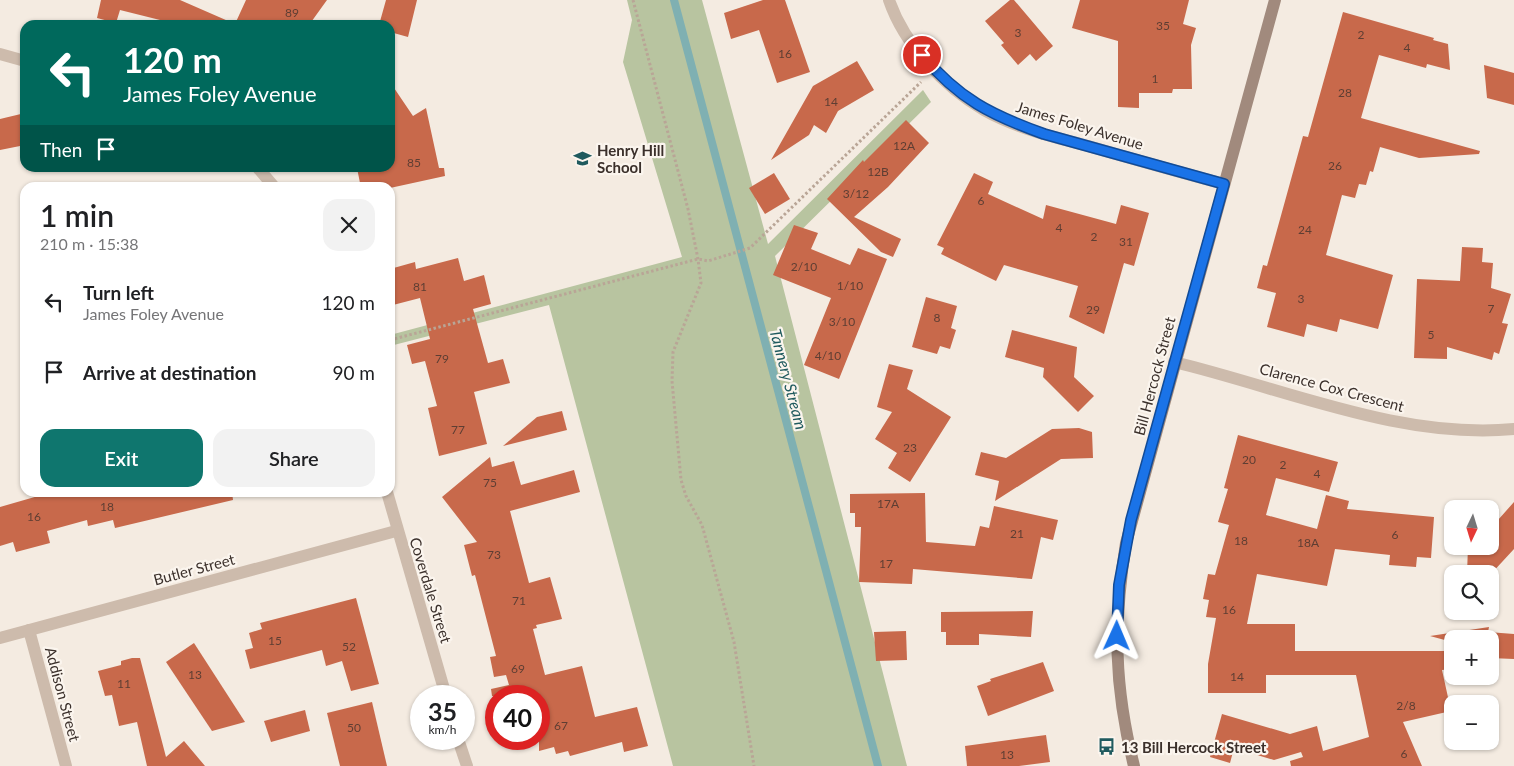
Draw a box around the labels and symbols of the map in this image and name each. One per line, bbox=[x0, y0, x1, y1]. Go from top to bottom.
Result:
house number: 89 bbox=[285, 5, 299, 20]
house number: 35 bbox=[1156, 18, 1170, 33]
house number: 3 bbox=[1015, 25, 1022, 40]
house number: 2 bbox=[1358, 27, 1365, 42]
pin bbox=[901, 34, 943, 76]
house number: 4 bbox=[1404, 40, 1411, 55]
house number: 16 bbox=[778, 46, 792, 61]
house number: 1 bbox=[1152, 71, 1159, 86]
house number: 28 bbox=[1338, 85, 1352, 100]
house number: 14 bbox=[824, 94, 838, 109]
street label: James Foley Avenue bbox=[1014, 97, 1146, 153]
house number: 12A bbox=[893, 138, 916, 153]
place label: Henry Hill School bbox=[597, 141, 664, 176]
school or university icon: Henry Hill School bbox=[573, 149, 593, 169]
house number: 85 bbox=[407, 155, 421, 170]
house number: 26 bbox=[1328, 158, 1342, 173]
house number: 12B bbox=[867, 164, 889, 179]
house number: 3/12 bbox=[843, 186, 869, 201]
house number: 6 bbox=[978, 193, 985, 208]
house number: 4 bbox=[1056, 220, 1063, 235]
house number: 24 bbox=[1298, 222, 1312, 237]
house number: 2 bbox=[1091, 229, 1098, 244]
house number: 31 bbox=[1119, 234, 1133, 249]
house number: 2/10 bbox=[791, 259, 817, 274]
house number: 1/10 bbox=[837, 278, 863, 293]
house number: 81 bbox=[413, 279, 427, 294]
house number: 3 bbox=[1298, 291, 1305, 306]
house number: 7 bbox=[1488, 301, 1495, 316]
house number: 29 bbox=[1086, 302, 1100, 317]
house number: 8 bbox=[934, 310, 941, 325]
house number: 3/10 bbox=[829, 314, 855, 329]
street label: Bill Hercock Street bbox=[1130, 314, 1179, 437]
water label: Tannery Stream bbox=[766, 327, 812, 431]
house number: 5 bbox=[1428, 327, 1435, 342]
house number: 4/10 bbox=[815, 348, 841, 363]
house number: 79 bbox=[435, 351, 449, 366]
street label: Clarence Cox Crescent bbox=[1258, 359, 1407, 415]
house number: 77 bbox=[451, 422, 465, 437]
house number: 23 bbox=[903, 440, 917, 455]
house number: 20 bbox=[1242, 452, 1256, 467]
house number: 2 bbox=[1280, 457, 1287, 472]
house number: 4 bbox=[1314, 466, 1321, 481]
house number: 75 bbox=[483, 475, 497, 490]
house number: 17A bbox=[877, 496, 900, 511]
house number: 18 bbox=[100, 499, 114, 514]
north arrow bbox=[1444, 500, 1499, 555]
house number: 16 bbox=[27, 509, 41, 524]
house number: 21 bbox=[1010, 526, 1024, 541]
house number: 6 bbox=[1392, 527, 1399, 542]
house number: 18 bbox=[1234, 533, 1248, 548]
street label: Coverdale Street bbox=[406, 535, 456, 646]
house number: 18A bbox=[1297, 535, 1320, 550]
house number: 73 bbox=[487, 547, 501, 562]
street label: Butler Street bbox=[151, 549, 237, 588]
house number: 17 bbox=[879, 556, 893, 571]
house number: 71 bbox=[512, 593, 526, 608]
house number: 16 bbox=[1222, 602, 1236, 617]
position arrow bbox=[1090, 609, 1142, 661]
house number: 15 bbox=[268, 633, 282, 648]
house number: 52 bbox=[342, 639, 356, 654]
street label: Addison Street bbox=[42, 645, 84, 744]
house number: 69 bbox=[511, 661, 525, 676]
house number: 13 bbox=[188, 667, 202, 682]
house number: 14 bbox=[1230, 669, 1244, 684]
house number: 11 bbox=[117, 676, 131, 691]
speed limit sign: 40 bbox=[485, 685, 550, 750]
house number: 2/8 bbox=[1396, 698, 1416, 713]
house number: 67 bbox=[554, 718, 568, 733]
house number: 50 bbox=[347, 720, 361, 735]
bus stop icon: 13 Bill Hercock Street bbox=[1097, 737, 1117, 757]
place label: 13 Bill Hercock Street bbox=[1121, 738, 1267, 756]
house number: 6 bbox=[1401, 746, 1408, 761]
house number: 13 bbox=[1000, 747, 1014, 762]

